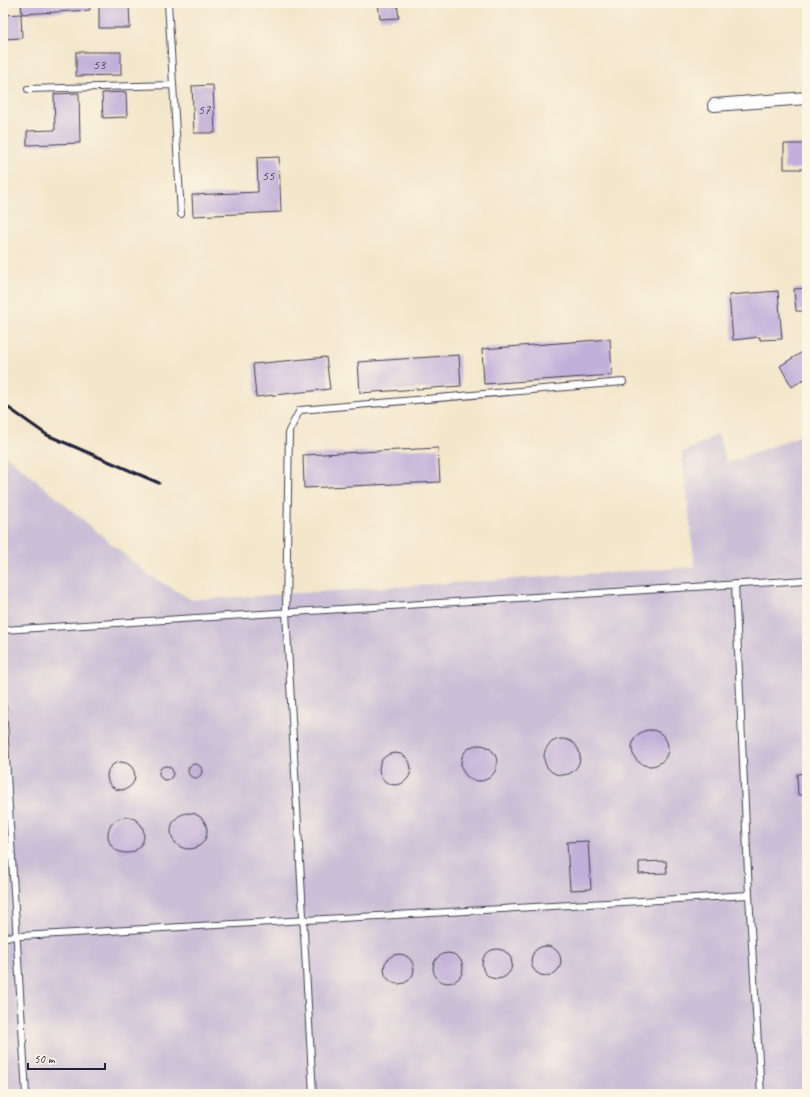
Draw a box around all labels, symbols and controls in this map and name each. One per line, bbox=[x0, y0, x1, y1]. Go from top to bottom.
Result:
house number: 53 bbox=[93, 56, 107, 73]
house number: 57 bbox=[198, 101, 211, 118]
house number: 55 bbox=[262, 167, 275, 184]
scale bar bbox=[28, 1045, 105, 1071]
text: 50 m bbox=[34, 1051, 56, 1067]

